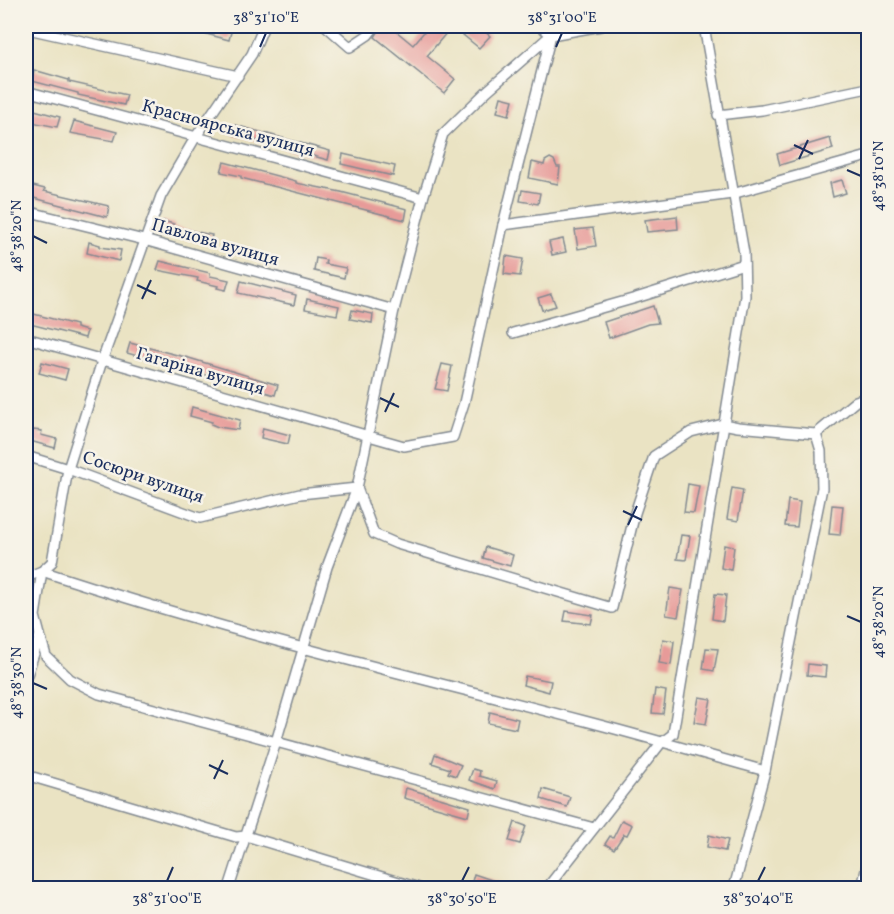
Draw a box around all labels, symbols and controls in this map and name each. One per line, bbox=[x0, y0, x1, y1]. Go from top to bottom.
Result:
text: 38°31'10"E bbox=[233, 8, 299, 29]
text: 38°31'00"E bbox=[527, 8, 597, 29]
street label: Красноярська вулиця bbox=[139, 94, 317, 164]
text: 48°38'10"N bbox=[869, 141, 890, 211]
text: 48°38'20"N bbox=[7, 200, 28, 272]
street label: Павлова вулиця bbox=[148, 213, 282, 273]
street label: Гагаріна вулиця bbox=[133, 342, 267, 402]
street label: Сосюри вулиця bbox=[79, 446, 207, 510]
text: 48°38'20"N bbox=[869, 586, 890, 658]
text: 48°38'30"N bbox=[7, 647, 28, 719]
text: 38°31'00"E bbox=[132, 889, 202, 910]
text: 38°30'50"E bbox=[427, 889, 497, 910]
text: 38°30'40"E bbox=[723, 889, 793, 910]

